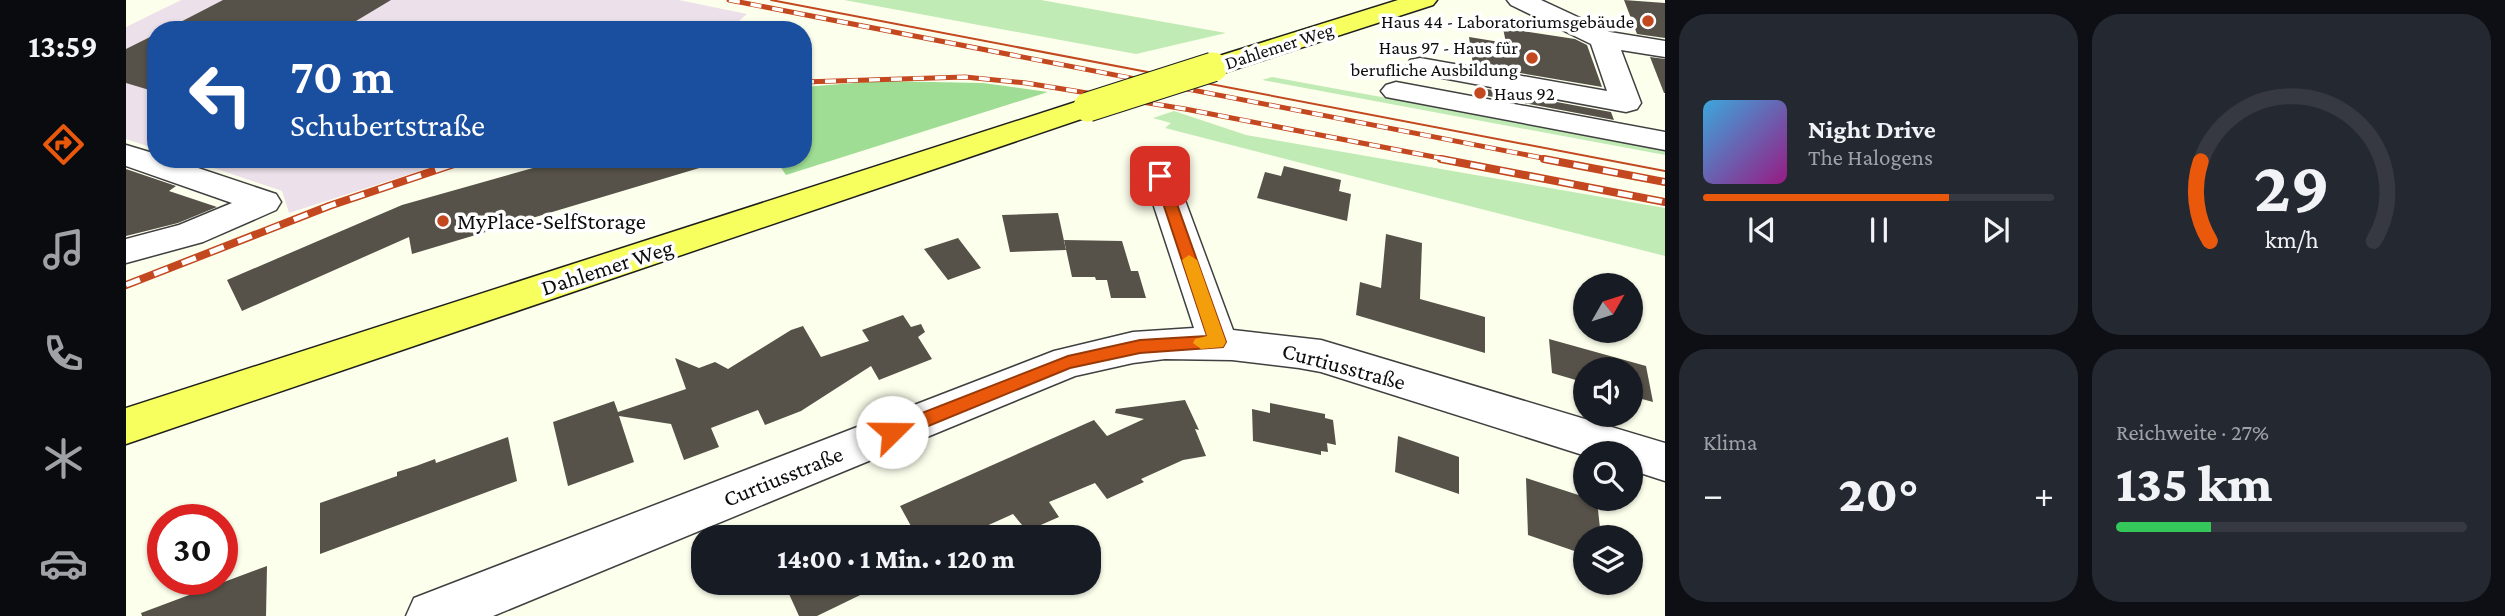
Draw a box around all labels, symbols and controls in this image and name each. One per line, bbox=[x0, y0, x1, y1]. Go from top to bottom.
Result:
place label: Haus 44 - Laboratoriumsgebäude bbox=[1381, 11, 1634, 32]
marker: Haus 44 - Laboratoriumsgebäude bbox=[1640, 13, 1656, 29]
street label: Dahlemer Weg bbox=[1222, 19, 1336, 73]
text: 13:59 bbox=[28, 28, 98, 64]
place label: Haus 97 - Haus für berufliche Ausbildung bbox=[1351, 37, 1518, 80]
icon: left bbox=[175, 49, 266, 140]
text: 70 m bbox=[290, 49, 394, 104]
marker: Haus 97 - Haus für berufliche Ausbildung bbox=[1524, 50, 1540, 66]
place label: Haus 92 bbox=[1494, 83, 1555, 104]
marker: Haus 92 bbox=[1472, 85, 1488, 101]
text: Schubertstraße bbox=[290, 107, 485, 143]
text: Night Drive bbox=[1808, 115, 1936, 144]
icon: directions bbox=[39, 120, 88, 169]
text: The Halogens bbox=[1808, 144, 1933, 170]
pin bbox=[1130, 146, 1190, 206]
text: 29 bbox=[2253, 146, 2330, 227]
icon: arrive bbox=[1141, 157, 1179, 195]
place label: MyPlace-SelfStorage bbox=[457, 208, 646, 234]
icon: previous bbox=[1743, 211, 1781, 249]
icon: pause bbox=[1860, 211, 1898, 249]
icon: next bbox=[1977, 211, 2015, 249]
marker: MyPlace-SelfStorage bbox=[435, 213, 451, 229]
icon: music bbox=[39, 225, 88, 274]
text: km/h bbox=[2265, 226, 2318, 253]
street label: Dahlemer Weg bbox=[538, 233, 676, 301]
north arrow bbox=[1573, 273, 1643, 343]
map controls bbox=[1573, 273, 1643, 595]
icon: phone bbox=[39, 329, 88, 378]
street label: Curtiusstraße bbox=[1279, 337, 1409, 395]
button: sound bbox=[1573, 357, 1643, 427]
position arrow bbox=[855, 395, 929, 469]
text: Reichweite · 27% bbox=[2116, 419, 2269, 445]
text: Klima bbox=[1703, 429, 1757, 455]
icon: climate bbox=[39, 434, 88, 483]
street label: Curtiusstraße bbox=[719, 440, 847, 512]
button: search bbox=[1573, 441, 1643, 511]
text: 135 km bbox=[2116, 454, 2272, 512]
text: 20° bbox=[1838, 464, 1919, 522]
text: − bbox=[1703, 473, 1723, 515]
text: + bbox=[2034, 473, 2054, 515]
speed limit sign: 30 bbox=[147, 504, 238, 595]
button: layers bbox=[1573, 525, 1643, 595]
icon: car bbox=[39, 539, 88, 588]
text: 14:00 · 1 Min. · 120 m bbox=[777, 545, 1015, 574]

